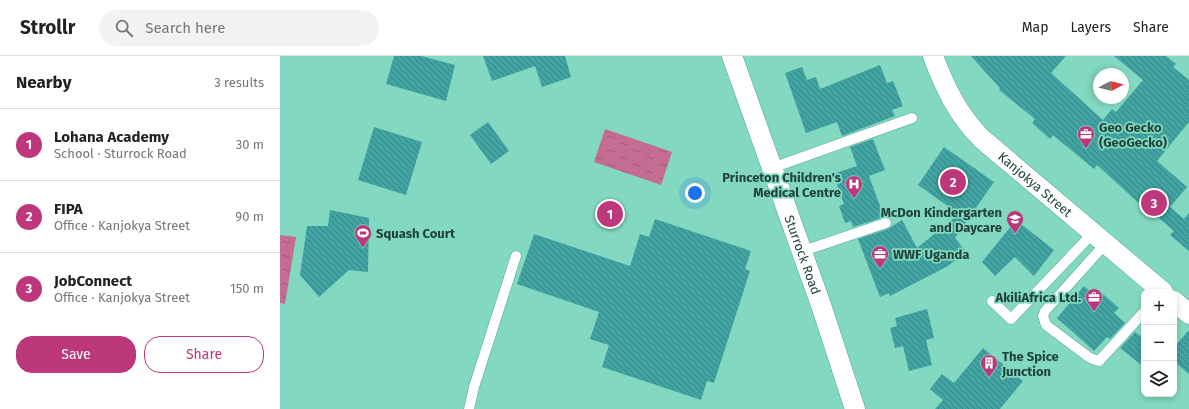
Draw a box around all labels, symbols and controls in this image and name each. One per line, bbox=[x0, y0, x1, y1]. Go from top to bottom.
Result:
search box bbox=[99, 10, 379, 46]
text: Strollr bbox=[20, 16, 75, 39]
icon: search bbox=[113, 17, 135, 39]
text: Search here bbox=[145, 19, 225, 37]
text: Map bbox=[1022, 19, 1048, 36]
text: Layers bbox=[1070, 19, 1111, 36]
text: Share bbox=[1133, 19, 1169, 36]
north arrow bbox=[1093, 68, 1129, 104]
text: Nearby bbox=[16, 72, 71, 93]
text: 3 results bbox=[214, 75, 264, 90]
place label: Geo Gecko (GeoGecko) bbox=[1099, 120, 1167, 150]
office icon: Geo Gecko (GeoGecko) bbox=[1076, 124, 1096, 149]
text: Lohana Academy bbox=[54, 128, 169, 146]
text: 1 bbox=[26, 137, 32, 152]
text: 30 m bbox=[236, 137, 264, 152]
text: School · Sturrock Road bbox=[54, 146, 187, 161]
street label: Kanjokya Street bbox=[995, 149, 1076, 220]
pin: 2 bbox=[940, 167, 966, 197]
place label: Princeton Children's Medical Centre bbox=[722, 170, 842, 200]
hospital icon: Princeton Children's Medical Centre bbox=[844, 174, 864, 199]
your location bbox=[685, 183, 705, 203]
pin: 3 bbox=[1141, 188, 1167, 218]
pin: 1 bbox=[597, 199, 623, 229]
text: FIPA bbox=[54, 200, 83, 218]
place label: McDon Kindergarten and Daycare bbox=[881, 205, 1002, 235]
text: 2 bbox=[26, 209, 32, 224]
text: 90 m bbox=[235, 209, 264, 224]
school or university icon: McDon Kindergarten and Daycare bbox=[1005, 209, 1025, 234]
street label: Sturrock Road bbox=[782, 213, 824, 296]
text: Office · Kanjokya Street bbox=[54, 218, 190, 233]
sports icon: Squash Court bbox=[353, 223, 373, 248]
place label: Squash Court bbox=[376, 226, 456, 241]
office icon: WWF Uganda bbox=[870, 244, 890, 269]
place label: WWF Uganda bbox=[893, 247, 969, 262]
text: JobConnect bbox=[54, 272, 132, 290]
text: 3 bbox=[26, 281, 32, 296]
text: 150 m bbox=[230, 281, 264, 296]
office icon: AkiliAfrica Ltd. bbox=[1084, 287, 1104, 312]
map controls bbox=[1141, 289, 1177, 397]
button: + bbox=[1141, 289, 1177, 325]
text: Office · Kanjokya Street bbox=[54, 290, 190, 305]
place label: AkiliAfrica Ltd. bbox=[994, 290, 1081, 305]
button: − bbox=[1141, 325, 1177, 361]
button: Save bbox=[16, 336, 136, 373]
button: Share bbox=[144, 336, 264, 373]
place label: The Spice Junction bbox=[1001, 349, 1059, 379]
building icon: The Spice Junction bbox=[979, 353, 999, 378]
button: layers bbox=[1141, 361, 1177, 397]

